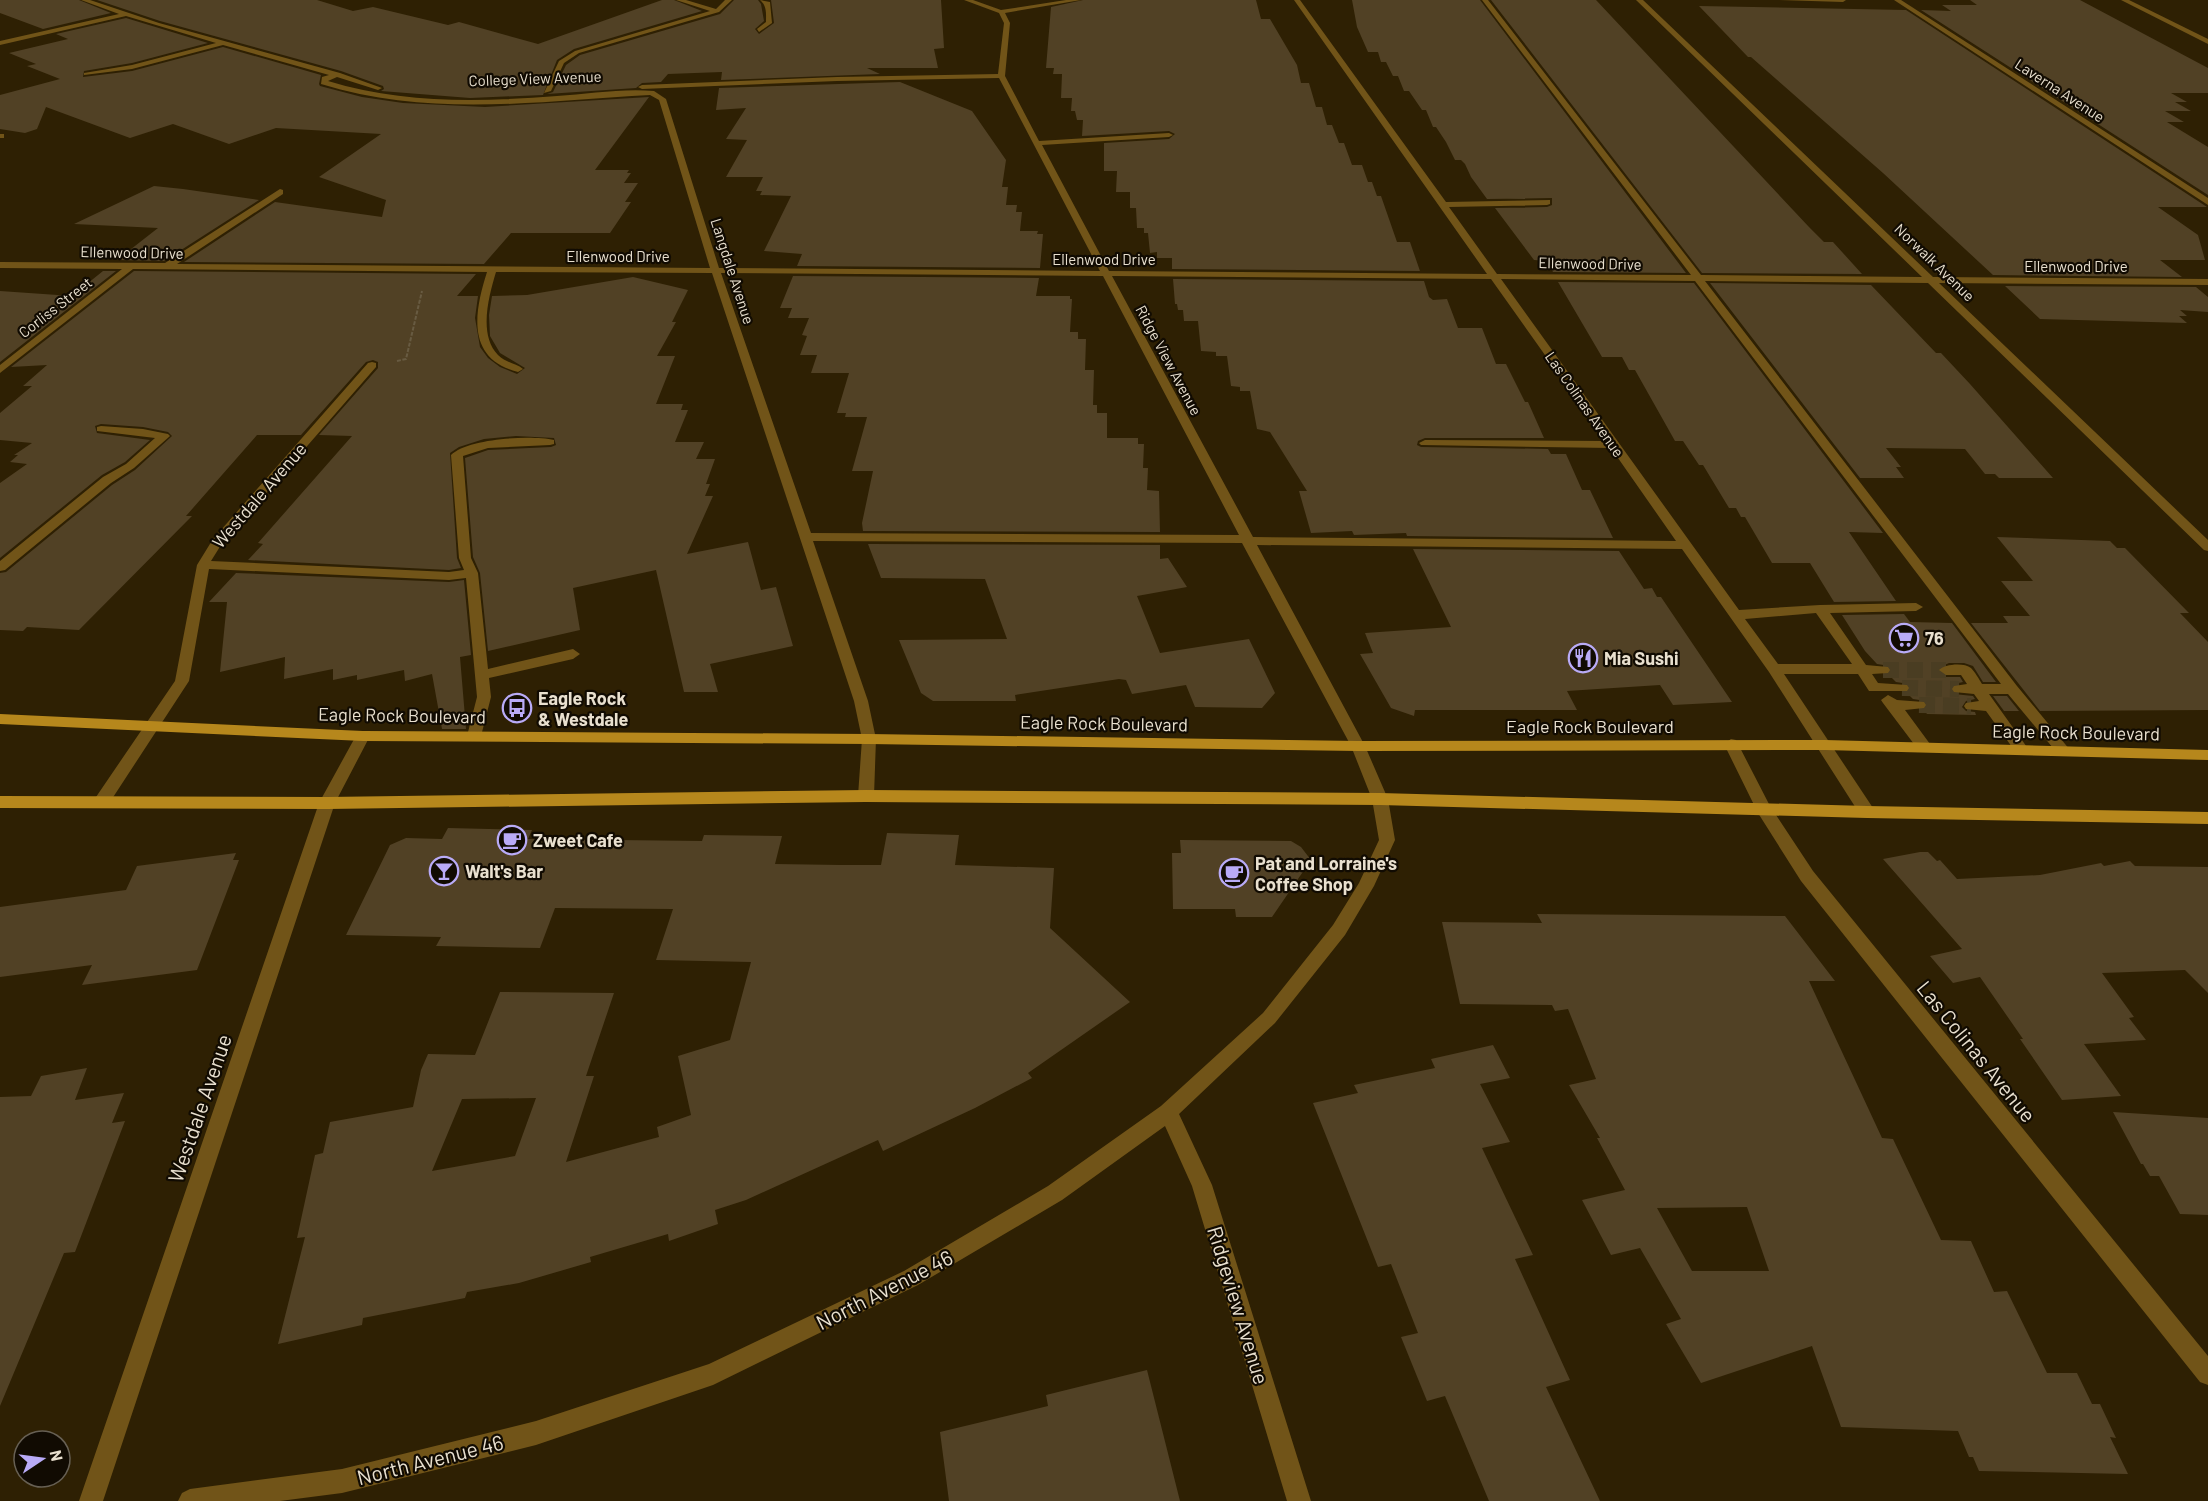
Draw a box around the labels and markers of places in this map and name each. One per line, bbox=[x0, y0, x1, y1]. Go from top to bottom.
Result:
supermarket icon: 76 bbox=[1888, 622, 1920, 654]
place label: 76 bbox=[1925, 627, 1944, 649]
restaurant icon: Mia Sushi bbox=[1567, 642, 1599, 674]
place label: Mia Sushi bbox=[1604, 647, 1679, 669]
place label: Eagle Rock & Westdale bbox=[538, 687, 628, 730]
bus stop icon: Eagle Rock & Westdale bbox=[501, 692, 533, 724]
cafe icon: Zweet Cafe bbox=[496, 824, 528, 856]
place label: Zweet Cafe bbox=[533, 829, 623, 851]
place label: Pat and Lorraine's Coffee Shop bbox=[1255, 852, 1397, 895]
bar icon: Walt's Bar bbox=[428, 855, 460, 887]
cafe icon: Pat and Lorraine's Coffee Shop bbox=[1218, 857, 1250, 889]
place label: Walt's Bar bbox=[465, 860, 543, 882]

